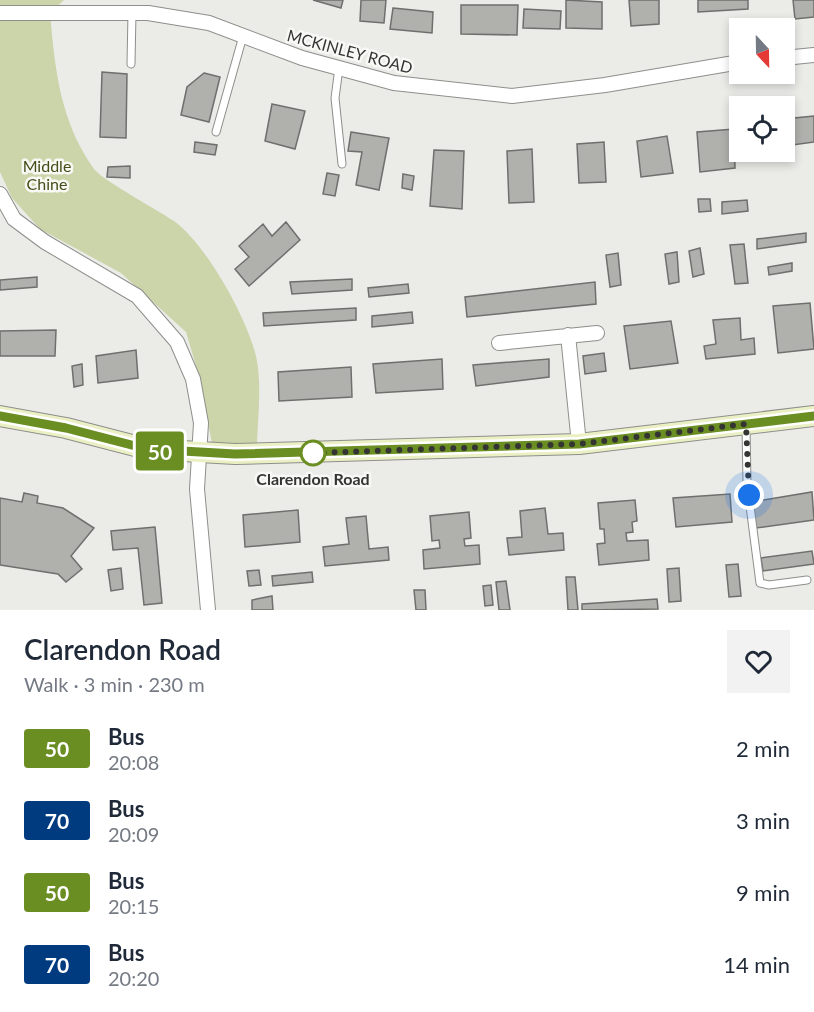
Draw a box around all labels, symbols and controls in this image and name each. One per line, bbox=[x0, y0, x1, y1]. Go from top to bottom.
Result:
north arrow bbox=[729, 18, 795, 84]
map controls bbox=[729, 18, 795, 162]
street label: MCKINLEY ROAD bbox=[285, 25, 415, 77]
button: locate bbox=[729, 96, 795, 162]
park label: Middle Chine bbox=[23, 156, 71, 193]
line badge: 50 bbox=[133, 432, 187, 470]
text: 50 bbox=[148, 439, 172, 464]
marker: Clarendon Road bbox=[300, 440, 326, 466]
place label: Clarendon Road bbox=[256, 469, 370, 488]
your location bbox=[734, 480, 764, 510]
button: heart bbox=[727, 630, 790, 693]
text: Clarendon Road bbox=[24, 632, 221, 666]
text: Walk · 3 min · 230 m bbox=[24, 672, 205, 696]
text: Bus bbox=[108, 723, 144, 750]
text: 2 min bbox=[736, 735, 790, 762]
text: 50 bbox=[45, 736, 69, 761]
text: 20:08 bbox=[108, 750, 159, 774]
text: Bus bbox=[108, 795, 144, 822]
text: 3 min bbox=[736, 807, 790, 834]
text: 70 bbox=[45, 808, 69, 833]
text: 20:09 bbox=[108, 822, 159, 846]
text: Bus bbox=[108, 867, 144, 894]
text: 9 min bbox=[736, 879, 790, 906]
text: 50 bbox=[45, 880, 69, 905]
text: 20:15 bbox=[108, 894, 159, 918]
text: Bus bbox=[108, 939, 144, 966]
text: 14 min bbox=[723, 951, 790, 978]
text: 70 bbox=[45, 952, 69, 977]
text: 20:20 bbox=[108, 966, 159, 990]

